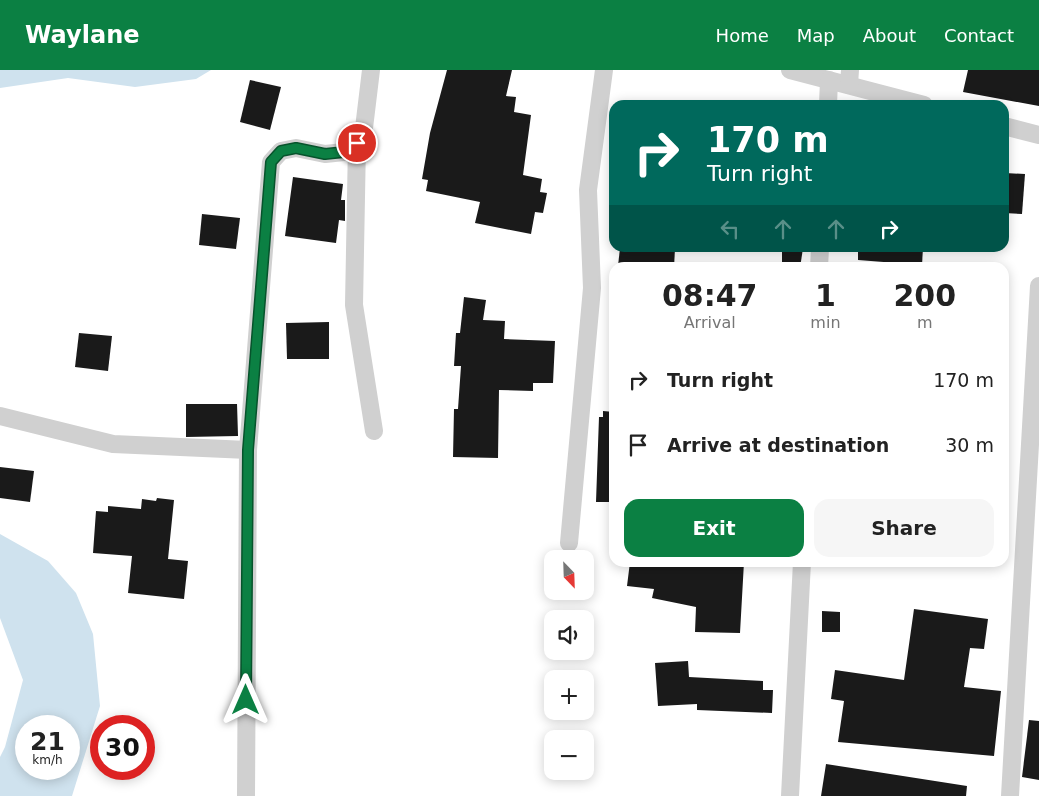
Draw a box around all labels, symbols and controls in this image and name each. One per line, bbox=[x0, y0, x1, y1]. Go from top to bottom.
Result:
text: Waylane bbox=[25, 21, 140, 49]
text: Home bbox=[716, 25, 769, 46]
text: Map bbox=[797, 25, 835, 46]
text: About bbox=[863, 25, 916, 46]
text: Contact bbox=[944, 25, 1014, 46]
icon: right bbox=[624, 120, 689, 185]
text: 170 m bbox=[707, 120, 829, 160]
pin bbox=[336, 122, 378, 164]
icon: arrive bbox=[343, 129, 371, 157]
text: Turn right bbox=[707, 161, 812, 186]
icon: left bbox=[716, 215, 744, 243]
icon: ahead bbox=[769, 215, 797, 243]
icon: ahead bbox=[822, 215, 850, 243]
icon: right bbox=[875, 215, 903, 243]
text: 08:47 bbox=[662, 278, 757, 313]
text: 1 bbox=[815, 278, 836, 313]
text: 200 bbox=[893, 278, 956, 313]
text: Arrival bbox=[684, 313, 736, 332]
text: min bbox=[810, 313, 841, 332]
text: m bbox=[917, 313, 933, 332]
icon: right bbox=[624, 366, 652, 394]
text: Turn right bbox=[667, 369, 773, 391]
text: 170 m bbox=[933, 369, 994, 391]
icon: arrive bbox=[624, 431, 652, 459]
text: Arrive at destination bbox=[667, 434, 889, 456]
text: 30 m bbox=[945, 434, 994, 456]
button: Exit bbox=[624, 499, 804, 557]
button: Share bbox=[814, 499, 994, 557]
north arrow bbox=[544, 550, 594, 600]
map controls bbox=[544, 550, 594, 780]
button: sound bbox=[544, 610, 594, 660]
button: + bbox=[544, 670, 594, 720]
position arrow bbox=[219, 673, 271, 725]
speed limit sign: 30 bbox=[90, 715, 155, 780]
text: 21 bbox=[30, 727, 65, 756]
button: − bbox=[544, 730, 594, 780]
text: km/h bbox=[32, 753, 63, 767]

